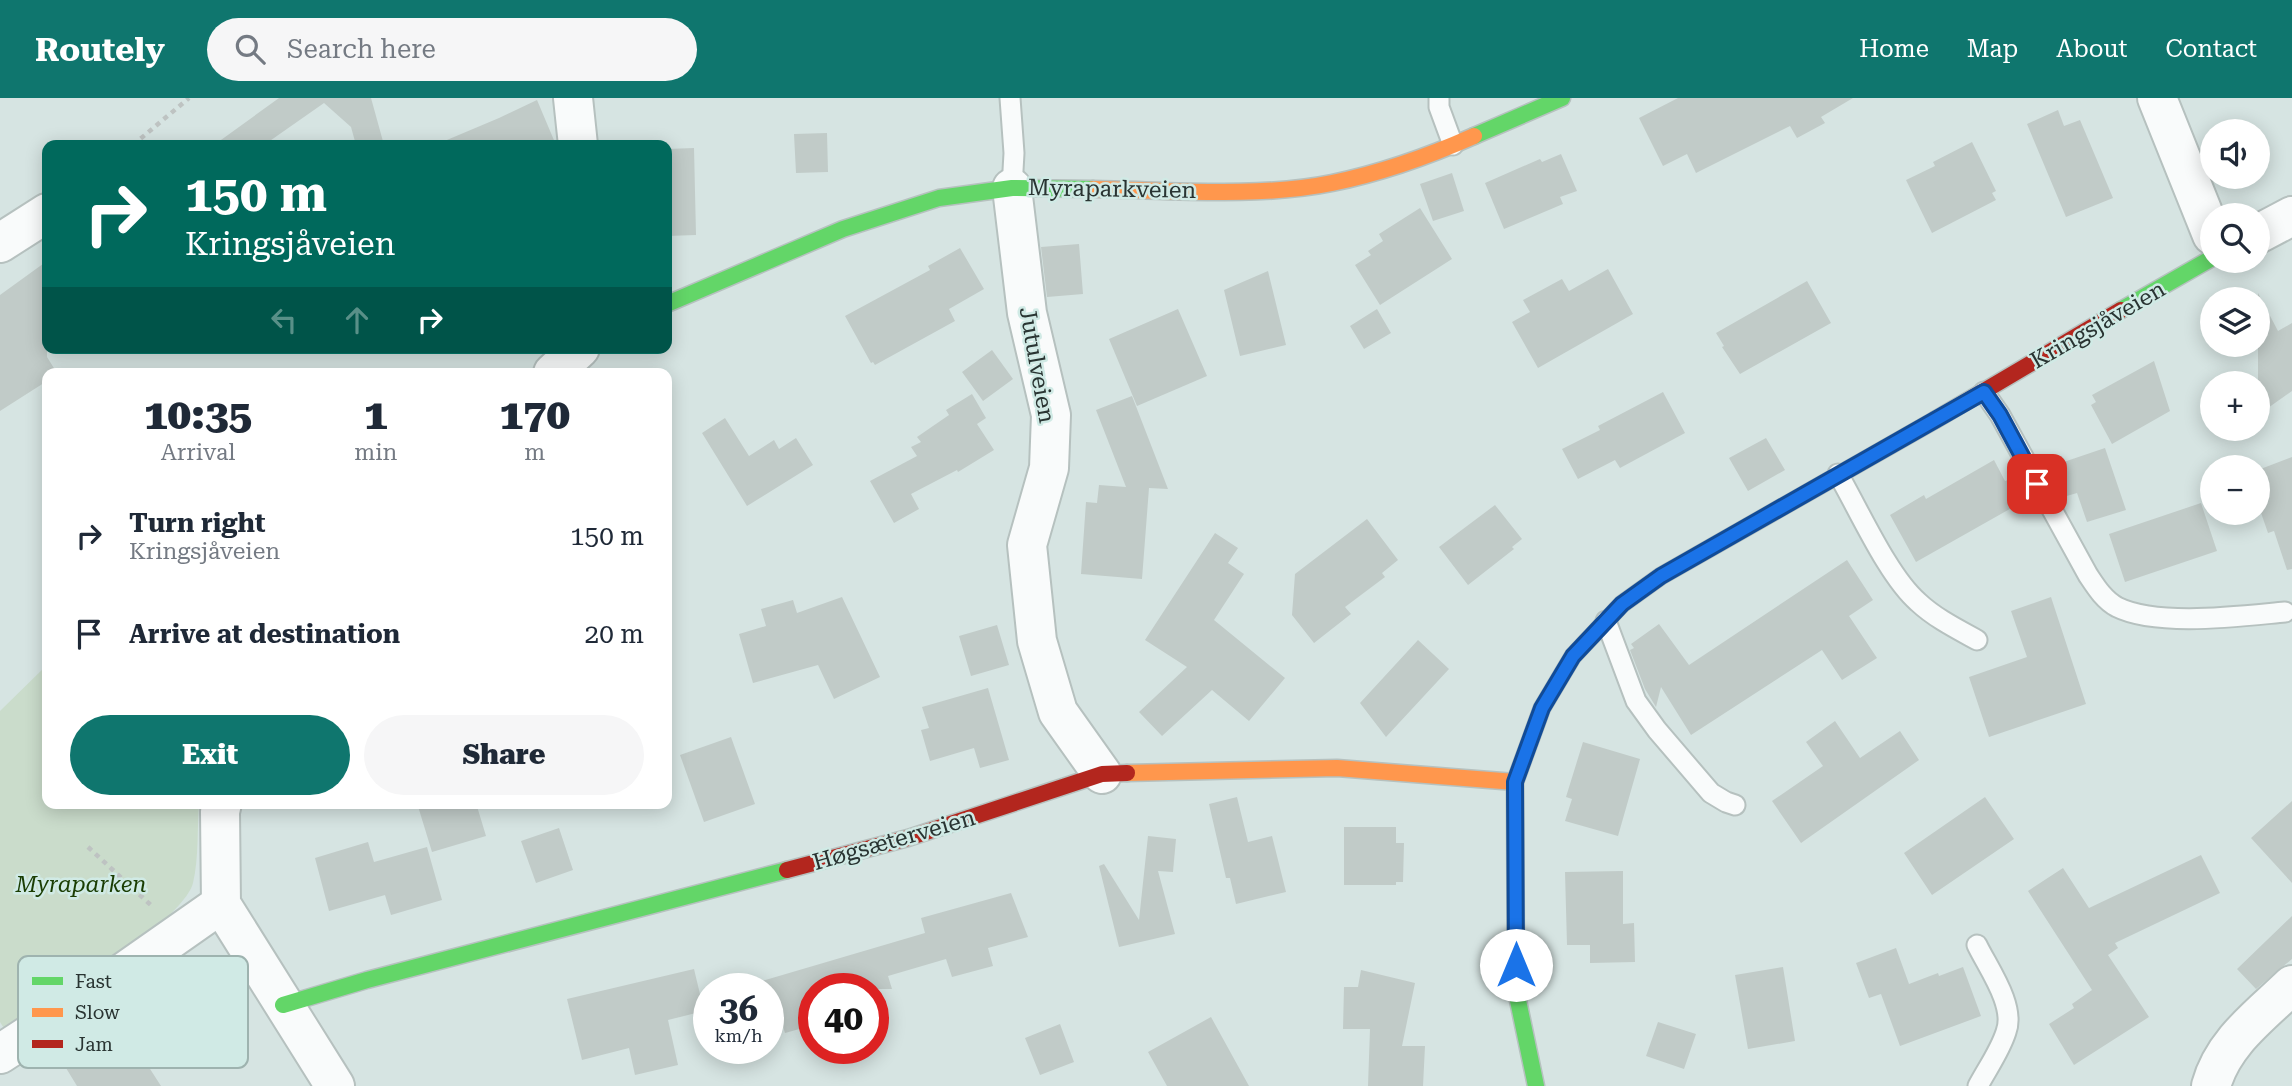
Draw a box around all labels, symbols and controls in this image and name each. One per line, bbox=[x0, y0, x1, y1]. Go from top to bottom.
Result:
search box bbox=[207, 18, 697, 81]
text: Routely bbox=[35, 30, 165, 69]
icon: search bbox=[231, 30, 269, 68]
text: Search here bbox=[287, 34, 436, 64]
text: Home bbox=[1859, 35, 1929, 63]
text: Map bbox=[1967, 35, 2018, 63]
text: About bbox=[2056, 35, 2127, 63]
text: Contact bbox=[2165, 35, 2257, 63]
map controls bbox=[2200, 119, 2270, 525]
button: sound bbox=[2200, 119, 2270, 189]
text: 150 m bbox=[185, 166, 327, 223]
icon: right bbox=[70, 168, 161, 259]
street label: Myraparkveien bbox=[1028, 174, 1197, 204]
button: search bbox=[2200, 203, 2270, 273]
text: Kringsjåveien bbox=[185, 225, 395, 263]
street label: Kringsjåveien bbox=[2026, 275, 2170, 374]
button: layers bbox=[2200, 287, 2270, 357]
icon: left bbox=[265, 301, 303, 339]
icon: ahead bbox=[338, 301, 376, 339]
icon: right bbox=[411, 301, 449, 339]
street label: Jutulveien bbox=[1014, 305, 1061, 425]
button: + bbox=[2200, 371, 2270, 441]
text: 10:35 bbox=[144, 390, 252, 439]
text: 1 bbox=[364, 390, 388, 439]
text: 170 bbox=[499, 390, 570, 439]
text: Arrival bbox=[161, 439, 235, 466]
text: min bbox=[354, 439, 397, 466]
text: m bbox=[524, 439, 545, 466]
pin bbox=[2007, 454, 2067, 514]
button: − bbox=[2200, 455, 2270, 525]
icon: arrive bbox=[2018, 465, 2056, 503]
text: Turn right bbox=[129, 508, 265, 538]
icon: right bbox=[70, 517, 108, 555]
text: 150 m bbox=[570, 521, 644, 551]
text: Kringsjåveien bbox=[129, 538, 280, 565]
icon: arrive bbox=[70, 615, 108, 653]
text: Arrive at destination bbox=[129, 619, 400, 649]
text: 20 m bbox=[585, 619, 644, 649]
button: Exit bbox=[70, 715, 350, 795]
button: Share bbox=[364, 715, 644, 795]
street label: Høgsæterveien bbox=[810, 804, 978, 876]
park label: Myraparken bbox=[14, 871, 147, 898]
position arrow bbox=[1479, 928, 1553, 1002]
legend bbox=[18, 956, 248, 1068]
text: Fast bbox=[75, 970, 112, 993]
speed limit sign: 40 bbox=[798, 973, 889, 1064]
text: 36 bbox=[719, 989, 758, 1030]
text: Slow bbox=[75, 1001, 120, 1024]
text: km/h bbox=[714, 1025, 763, 1046]
text: Jam bbox=[75, 1033, 113, 1056]

